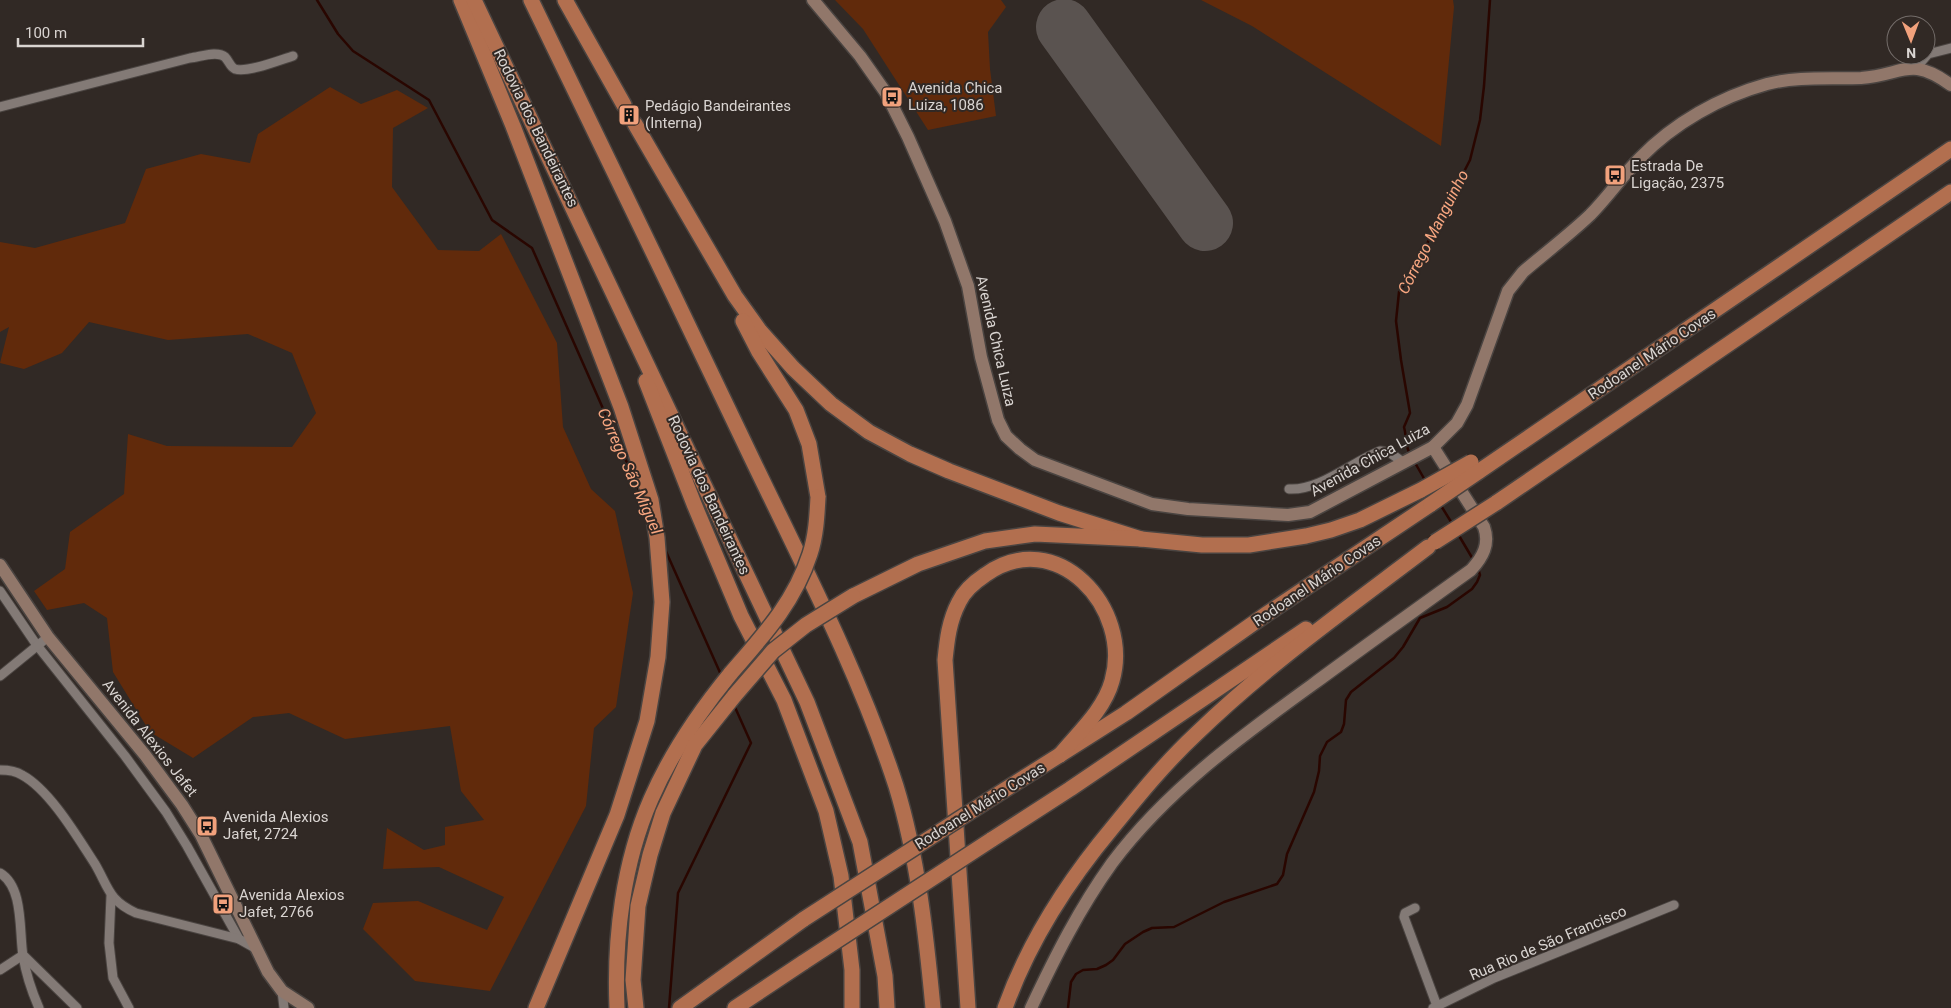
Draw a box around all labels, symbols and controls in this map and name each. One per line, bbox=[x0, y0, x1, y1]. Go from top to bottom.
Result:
scale bar bbox=[18, 15, 142, 47]
north arrow bbox=[1886, 15, 1936, 65]
text: 100 m bbox=[25, 24, 67, 42]
text: N bbox=[1906, 45, 1916, 61]
street label: Rodovia dos Bandeirantes bbox=[490, 46, 582, 210]
place label: Avenida Chica Luiza, 1086 bbox=[908, 79, 1003, 114]
bus stop icon: Avenida Chica Luiza, 1086 bbox=[880, 85, 904, 109]
place label: Pedágio Bandeirantes (Interna) bbox=[645, 97, 791, 132]
building icon: Pedágio Bandeirantes (Interna) bbox=[617, 103, 641, 127]
place label: Estrada De Ligação, 2375 bbox=[1631, 157, 1724, 192]
bus stop icon: Estrada De Ligação, 2375 bbox=[1603, 163, 1627, 187]
water label: Córrego Manguinho bbox=[1394, 167, 1473, 297]
street label: Avenida Chica Luiza bbox=[972, 274, 1020, 408]
street label: Rodoanel Mário Covas bbox=[1585, 305, 1719, 403]
water label: Córrego São Miguel bbox=[594, 405, 666, 537]
street label: Rodovia dos Bandeirantes bbox=[664, 412, 754, 578]
street label: Avenida Chica Luiza bbox=[1307, 420, 1433, 500]
street label: Rodoanel Mário Covas bbox=[1250, 532, 1384, 630]
street label: Avenida Alexios Jafet bbox=[99, 676, 201, 800]
street label: Rodoanel Mário Covas bbox=[912, 759, 1048, 853]
place label: Avenida Alexios Jafet, 2724 bbox=[223, 808, 329, 843]
bus stop icon: Avenida Alexios Jafet, 2724 bbox=[195, 814, 219, 838]
place label: Avenida Alexios Jafet, 2766 bbox=[239, 886, 345, 921]
bus stop icon: Avenida Alexios Jafet, 2766 bbox=[211, 892, 235, 916]
street label: Rua Rio de São Francisco bbox=[1467, 902, 1629, 984]

